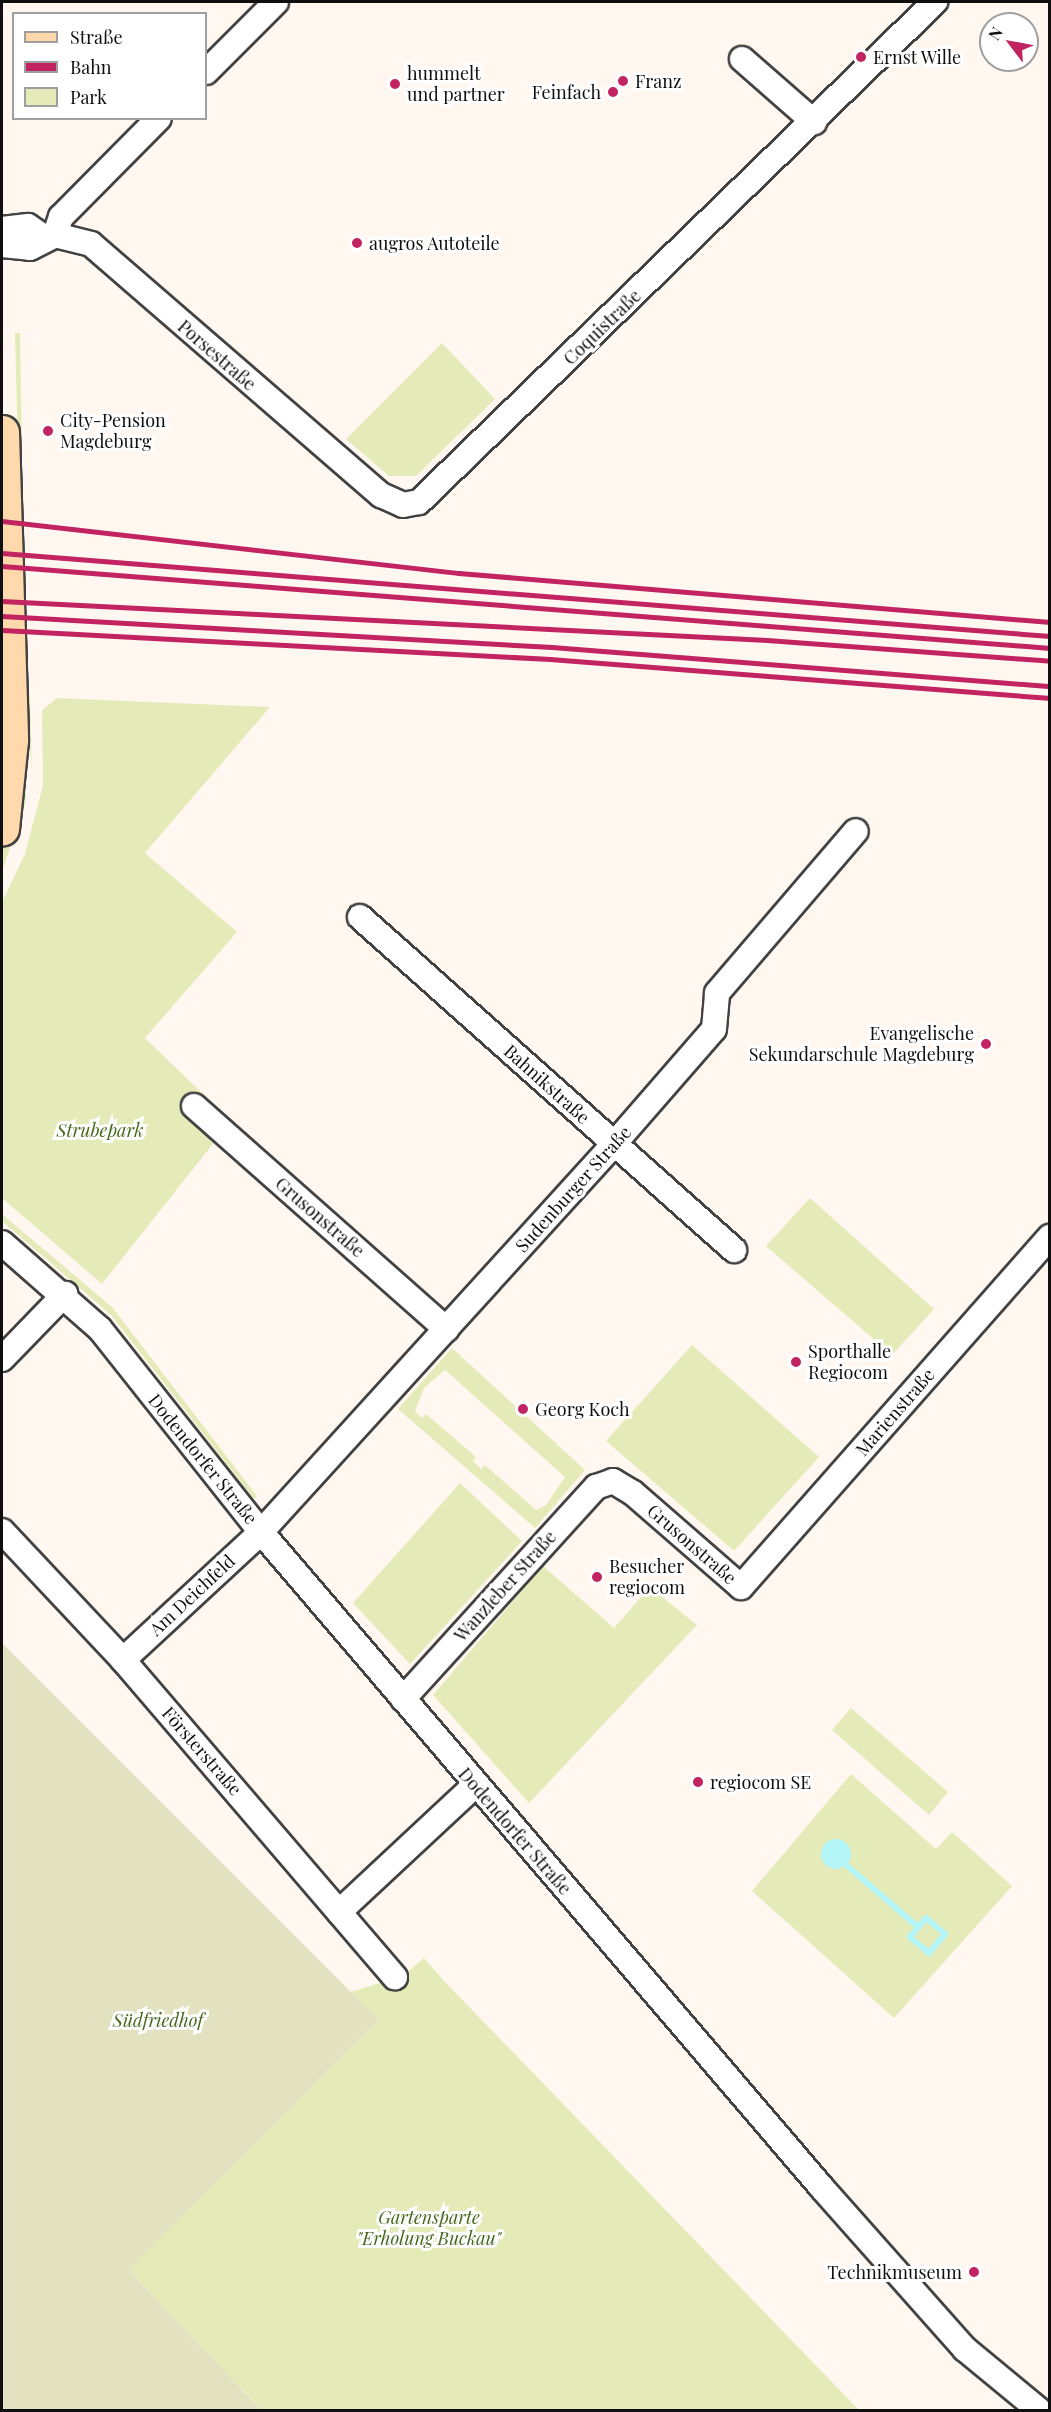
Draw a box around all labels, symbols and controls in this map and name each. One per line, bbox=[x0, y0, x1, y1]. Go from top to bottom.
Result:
legend bbox=[12, 12, 207, 120]
north arrow bbox=[979, 12, 1039, 72]
text: N bbox=[983, 23, 1007, 44]
text: Straße bbox=[70, 25, 123, 49]
place label: Ernst Wille bbox=[873, 46, 962, 68]
marker: Ernst Wille bbox=[854, 50, 868, 64]
text: Bahn bbox=[70, 55, 112, 79]
place label: hummelt und partner bbox=[407, 63, 505, 106]
place label: Franz bbox=[635, 70, 682, 92]
marker: Franz bbox=[616, 74, 630, 88]
marker: hummelt und partner bbox=[388, 77, 402, 91]
place label: Feinfach bbox=[532, 81, 601, 103]
text: Park bbox=[70, 85, 107, 109]
marker: Feinfach bbox=[606, 85, 620, 99]
place label: augros Autoteile bbox=[369, 232, 500, 254]
marker: augros Autoteile bbox=[350, 236, 364, 250]
street label: Coquistraße bbox=[559, 285, 645, 369]
street label: Porsestraße bbox=[174, 315, 260, 395]
place label: City-Pension Magdeburg bbox=[60, 410, 166, 452]
marker: City-Pension Magdeburg bbox=[41, 424, 55, 438]
place label: Evangelische Sekundarschule Magdeburg bbox=[749, 1023, 974, 1066]
marker: Evangelische Sekundarschule Magdeburg bbox=[979, 1037, 993, 1051]
street label: Bahnikstraße bbox=[500, 1040, 594, 1128]
park label: Strubepark bbox=[57, 1119, 143, 1141]
street label: Sudenburger Straße bbox=[511, 1121, 635, 1257]
street label: Grusonstraße bbox=[271, 1173, 369, 1261]
place label: Sporthalle Regiocom bbox=[808, 1341, 891, 1384]
marker: Sporthalle Regiocom bbox=[789, 1355, 803, 1369]
street label: Marienstraße bbox=[851, 1364, 939, 1460]
street label: Dodendorfer Straße bbox=[144, 1389, 262, 1529]
place label: Georg Koch bbox=[535, 1398, 630, 1420]
marker: Georg Koch bbox=[516, 1402, 530, 1416]
street label: Grusonstraße bbox=[643, 1500, 741, 1588]
street label: Wanzleber Straße bbox=[449, 1526, 561, 1646]
street label: Am Deichfeld bbox=[145, 1550, 239, 1640]
place label: Besucher regiocom bbox=[609, 1556, 685, 1598]
marker: Besucher regiocom bbox=[590, 1570, 604, 1584]
street label: Försterstraße bbox=[158, 1702, 246, 1800]
street label: Dodendorfer Straße bbox=[454, 1763, 576, 1899]
place label: regiocom SE bbox=[710, 1771, 811, 1793]
marker: regiocom SE bbox=[691, 1775, 705, 1789]
park label: Südfriedhof bbox=[113, 2009, 203, 2031]
park label: Gartensparte "Erholung Buckau" bbox=[357, 2207, 501, 2250]
place label: Technikmuseum bbox=[827, 2261, 962, 2283]
marker: Technikmuseum bbox=[967, 2265, 981, 2279]

